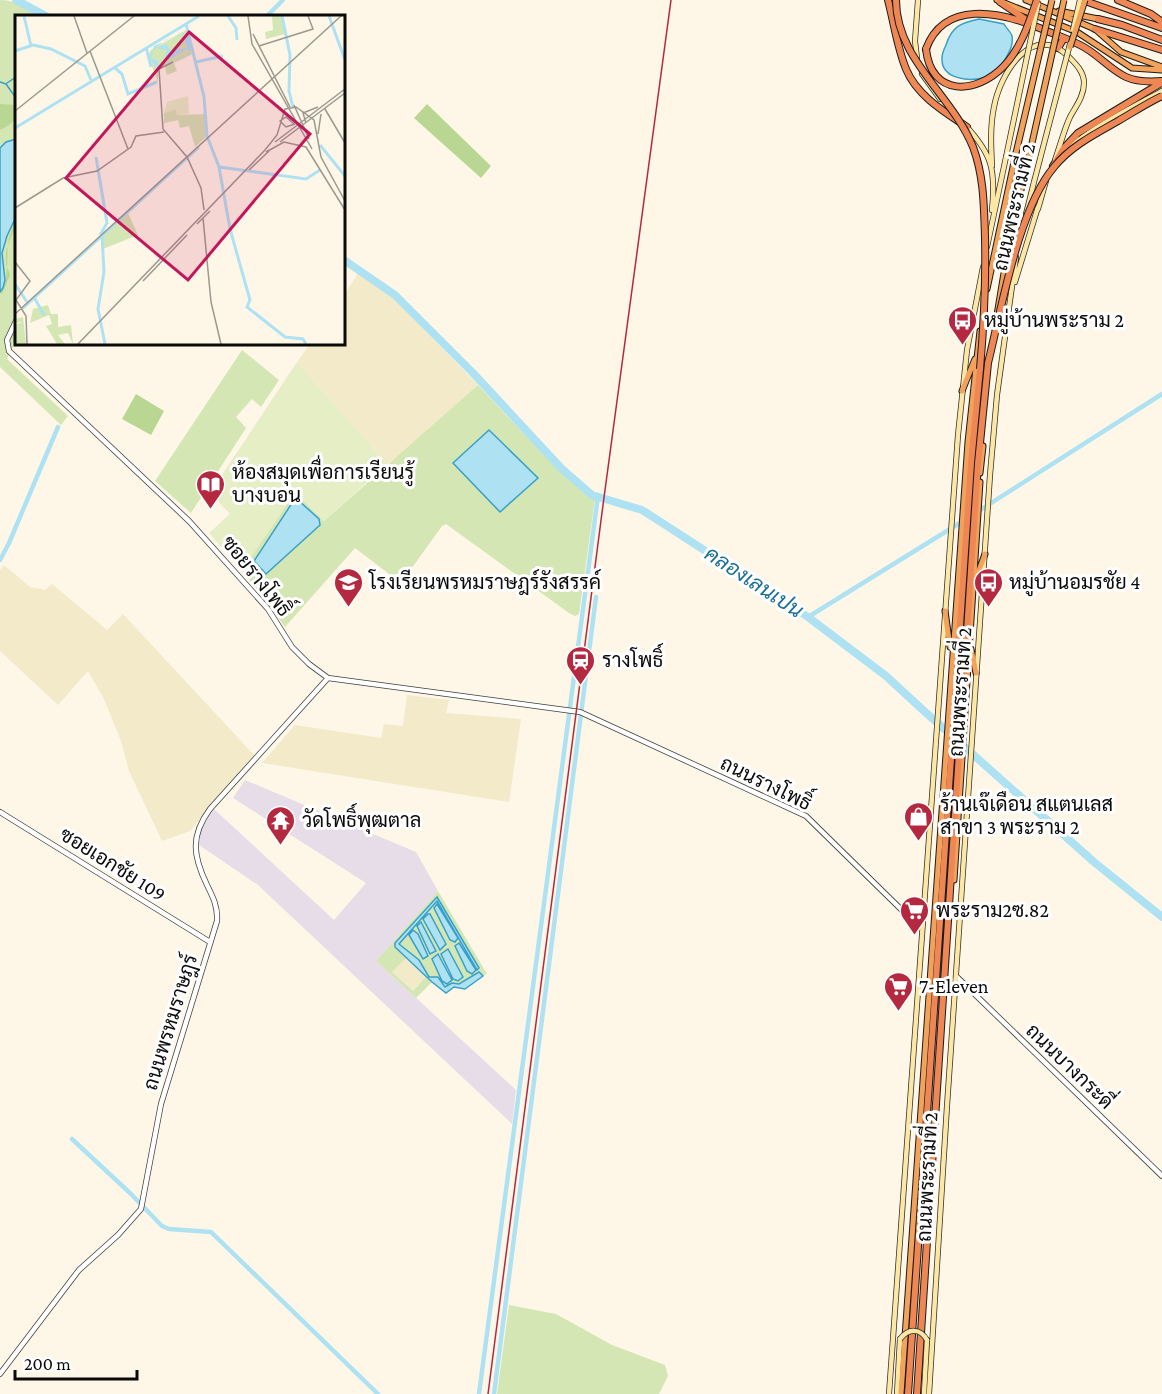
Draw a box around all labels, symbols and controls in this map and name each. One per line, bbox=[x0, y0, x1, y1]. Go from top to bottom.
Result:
inset map bbox=[15, 15, 345, 345]
street label: ถนนพระรามที่ 2 bbox=[983, 140, 1039, 273]
bus stop icon: หมู่บ้านพระราม 2 bbox=[947, 304, 979, 346]
place label: หมู่บ้านพระราม 2 bbox=[984, 308, 1124, 335]
place label: ห้องสมุดเพื่อการเรียนรู้ บางบอน bbox=[232, 455, 415, 506]
library icon: ห้องสมุดเพื่อการเรียนรู้ บางบอน bbox=[195, 468, 227, 510]
street label: ซอยรางโพธิ์ bbox=[218, 527, 302, 621]
water label: คลองเลนเปน bbox=[700, 541, 808, 623]
school or university icon: โรงเรียนพรหมราษฎร์รังสรรค์ bbox=[332, 566, 364, 608]
bus stop icon: หมู่บ้านอมรชัย 4 bbox=[972, 566, 1004, 608]
place label: โรงเรียนพรหมราษฎร์รังสรรค์ bbox=[368, 568, 601, 596]
place label: หมู่บ้านอมรชัย 4 bbox=[1009, 570, 1141, 597]
street label: ถนนพระรามที่ 2 bbox=[939, 626, 976, 758]
place label: รางโพธิ์ bbox=[602, 642, 663, 671]
station icon: รางโพธิ์ bbox=[565, 644, 597, 686]
street label: ถนนรางโพธิ์ bbox=[717, 745, 818, 815]
place label: ร้านเจ๊เดือน สแตนเลส สาขา 3 พระราม 2 bbox=[940, 790, 1113, 838]
shop icon: ร้านเจ๊เดือน สแตนเลส สาขา 3 พระราม 2 bbox=[903, 800, 935, 842]
place label: วัดโพธิ์พุฒตาล bbox=[302, 802, 421, 834]
temple icon: วัดโพธิ์พุฒตาล bbox=[265, 804, 297, 846]
street label: ซอยเอกชัย 109 bbox=[56, 822, 170, 905]
supermarket icon: พระราม2ซ.82 bbox=[899, 894, 931, 936]
place label: พระราม2ซ.82 bbox=[936, 899, 1049, 921]
street label: ถนนพรหมราษฎร์ bbox=[136, 950, 204, 1094]
supermarket icon: 7-Eleven bbox=[882, 970, 914, 1012]
place label: 7-Eleven bbox=[919, 975, 989, 997]
street label: ถนนบางกระดี่ bbox=[1022, 1015, 1122, 1113]
street label: ถนนพระรามที่ 2 bbox=[907, 1111, 941, 1242]
scale bar bbox=[15, 1343, 136, 1381]
text: 200 m bbox=[24, 1354, 71, 1374]

